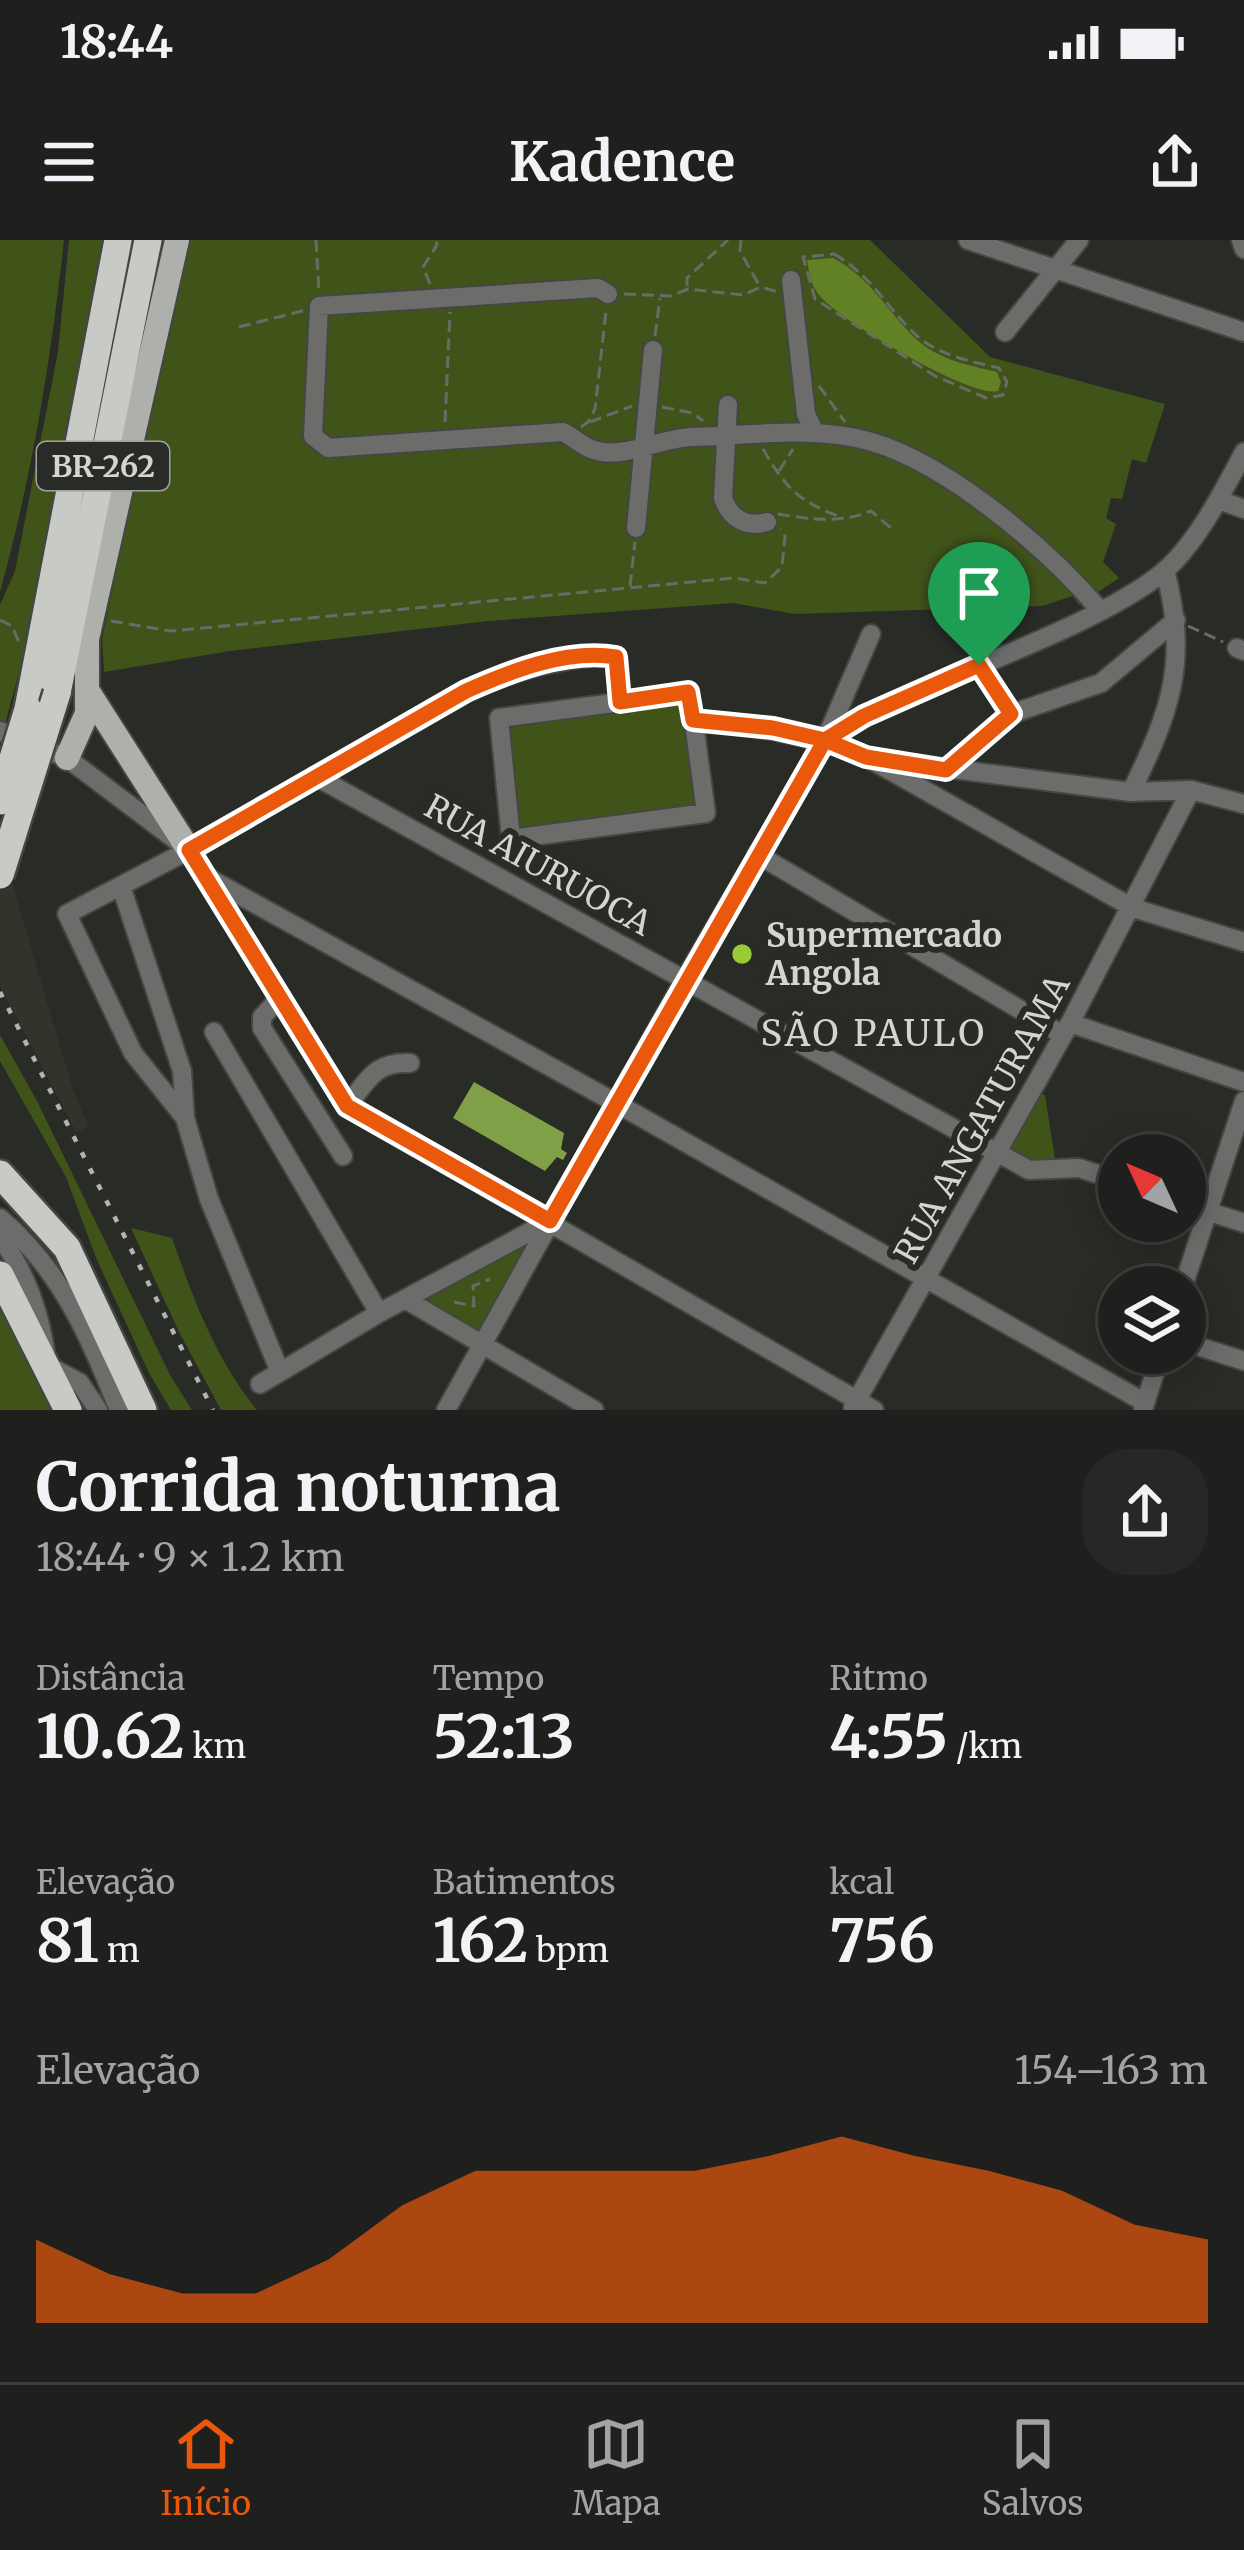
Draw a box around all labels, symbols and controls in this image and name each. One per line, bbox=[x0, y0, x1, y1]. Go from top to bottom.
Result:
text: 18:44 bbox=[60, 14, 173, 70]
text: Kadence bbox=[509, 128, 735, 196]
icon: menu bbox=[36, 129, 102, 195]
icon: share bbox=[1142, 129, 1208, 195]
road number: BR-262 bbox=[37, 442, 169, 490]
pin bbox=[928, 542, 1030, 665]
icon: arrive bbox=[946, 560, 1012, 626]
street label: RUA AIURUOCA bbox=[418, 786, 659, 945]
place label: Supermercado Angola bbox=[765, 915, 1002, 994]
marker: Supermercado Angola bbox=[729, 941, 755, 967]
street label: RUA ANGATURAMA bbox=[886, 967, 1079, 1270]
district label: SÃO PAULO bbox=[761, 1011, 987, 1056]
north arrow bbox=[1098, 1134, 1206, 1242]
map controls bbox=[1098, 1134, 1206, 1374]
button: layers bbox=[1098, 1266, 1206, 1374]
text: Corrida noturna bbox=[36, 1446, 561, 1529]
button: share bbox=[1082, 1449, 1208, 1575]
text: 18:44 · 9 × 1.2 km bbox=[36, 1533, 344, 1582]
text: Distância bbox=[36, 1658, 185, 1699]
text: Tempo bbox=[433, 1658, 544, 1699]
text: Ritmo bbox=[829, 1658, 928, 1699]
text: 10.62 bbox=[36, 1699, 185, 1774]
text: 52:13 bbox=[433, 1699, 575, 1774]
text: 4:55 bbox=[829, 1699, 948, 1774]
text: km bbox=[185, 1726, 246, 1767]
text: /km bbox=[948, 1726, 1022, 1767]
text: Elevação bbox=[36, 1862, 175, 1903]
text: Batimentos bbox=[433, 1862, 616, 1903]
text: kcal bbox=[829, 1862, 894, 1903]
text: 81 bbox=[36, 1903, 99, 1978]
text: 162 bbox=[433, 1903, 528, 1978]
text: 756 bbox=[829, 1903, 935, 1978]
text: m bbox=[99, 1930, 140, 1971]
text: bpm bbox=[528, 1930, 609, 1971]
text: Elevação bbox=[36, 2046, 200, 2095]
text: 154–163 m bbox=[1015, 2046, 1208, 2095]
tab: Início bbox=[161, 2411, 251, 2524]
tab: Mapa bbox=[572, 2411, 661, 2524]
tab: Salvos bbox=[982, 2411, 1083, 2524]

